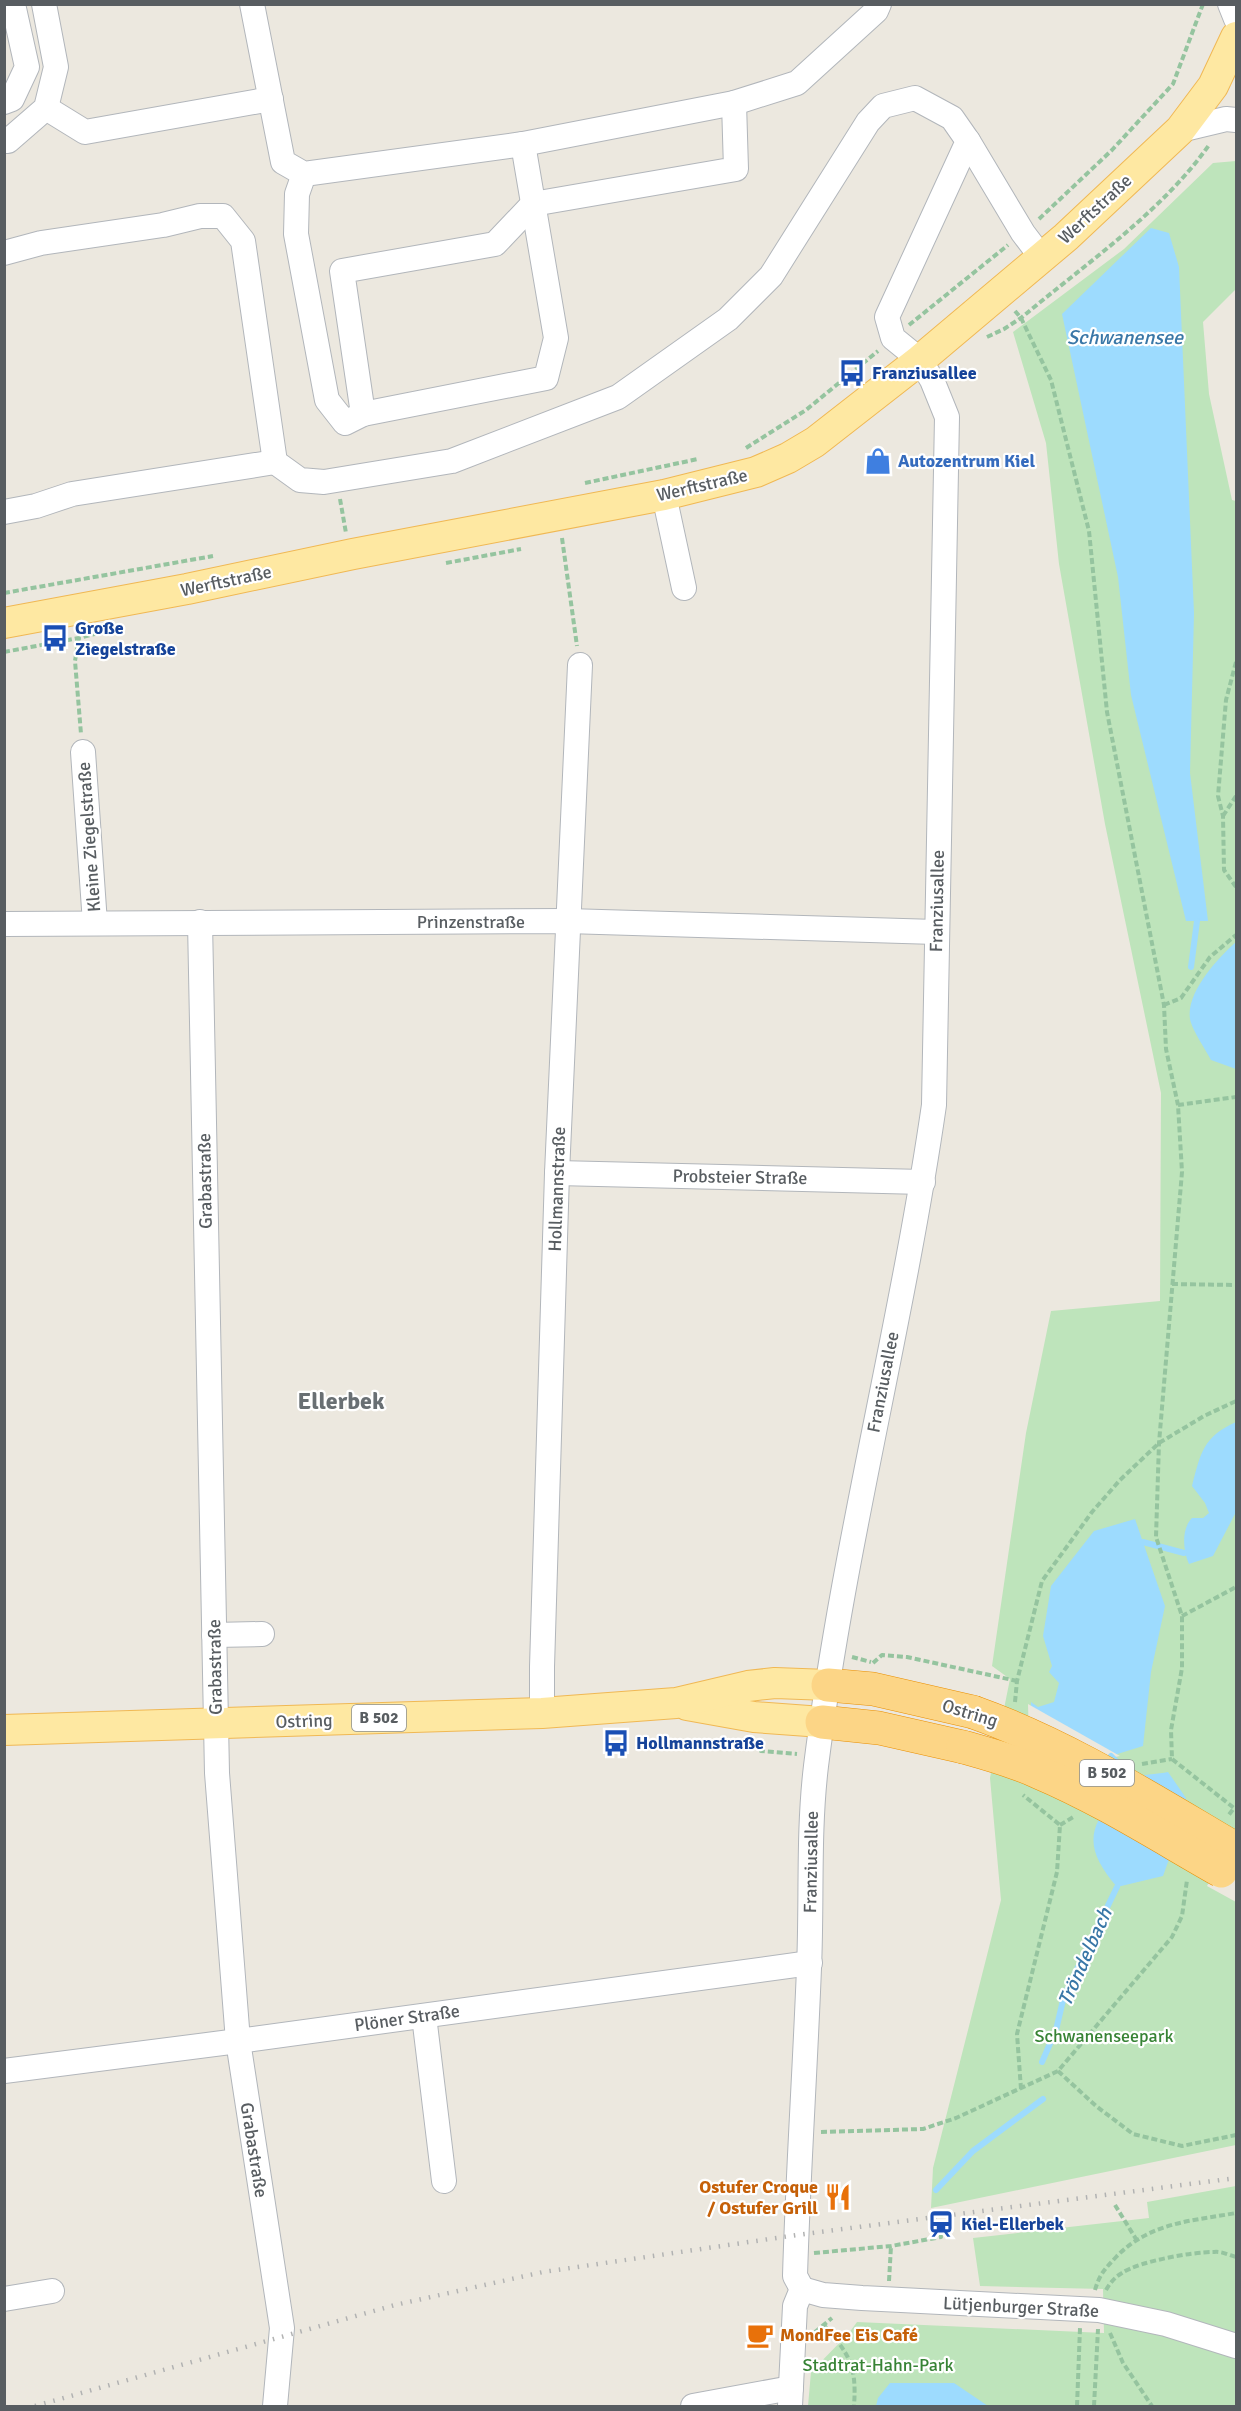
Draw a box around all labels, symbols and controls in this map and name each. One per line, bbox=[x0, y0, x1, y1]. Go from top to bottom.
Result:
street label: Werftstraße bbox=[1054, 169, 1136, 249]
water label: Schwanensee bbox=[1067, 325, 1184, 350]
bus stop icon: Franziusallee bbox=[837, 358, 867, 388]
place label: Franziusallee bbox=[872, 362, 977, 384]
shop icon: Autozentrum Kiel bbox=[863, 446, 893, 476]
place label: Autozentrum Kiel bbox=[898, 450, 1035, 472]
street label: Werftstraße bbox=[654, 464, 750, 506]
street label: Werftstraße bbox=[178, 561, 274, 601]
place label: Große Ziegelstraße bbox=[75, 617, 176, 660]
bus stop icon: Große Ziegelstraße bbox=[40, 623, 70, 653]
street label: Kleine Ziegelstraße bbox=[73, 761, 105, 913]
street label: Franziusallee bbox=[925, 850, 949, 952]
street label: Prinzenstraße bbox=[417, 911, 525, 933]
street label: Hollmannstraße bbox=[544, 1126, 570, 1252]
street label: Grabastraße bbox=[193, 1133, 217, 1229]
street label: Probsteier Straße bbox=[672, 1165, 808, 1189]
street label: Franziusallee bbox=[862, 1330, 904, 1434]
district label: Ellerbek bbox=[297, 1386, 385, 1416]
street label: Grabastraße bbox=[203, 1619, 227, 1715]
street label: Ostring bbox=[939, 1694, 1001, 1732]
road number: B 502 bbox=[352, 1705, 406, 1731]
street label: Ostring bbox=[275, 1709, 333, 1733]
bus stop icon: Hollmannstraße bbox=[601, 1728, 631, 1758]
place label: Hollmannstraße bbox=[636, 1732, 764, 1754]
road number: B 502 bbox=[1080, 1760, 1134, 1786]
street label: Franziusallee bbox=[799, 1811, 823, 1913]
water label: Tröndelbach bbox=[1052, 1903, 1118, 2010]
street label: Plöner Straße bbox=[353, 2000, 461, 2036]
park label: Schwanenseepark bbox=[1035, 2025, 1173, 2047]
street label: Grabastraße bbox=[236, 2101, 272, 2199]
place label: Ostufer Croque / Ostufer Grill bbox=[699, 2176, 818, 2219]
restaurant icon: Ostufer Croque / Ostufer Grill bbox=[823, 2182, 853, 2212]
station icon: Kiel-Ellerbek bbox=[926, 2209, 956, 2239]
place label: Kiel-Ellerbek bbox=[961, 2213, 1065, 2235]
street label: Lütjenburger Straße bbox=[942, 2292, 1100, 2322]
cafe icon: MondFee Eis Café bbox=[745, 2320, 775, 2350]
place label: MondFee Eis Café bbox=[780, 2324, 918, 2346]
park label: Stadtrat-Hahn-Park bbox=[802, 2354, 954, 2376]

